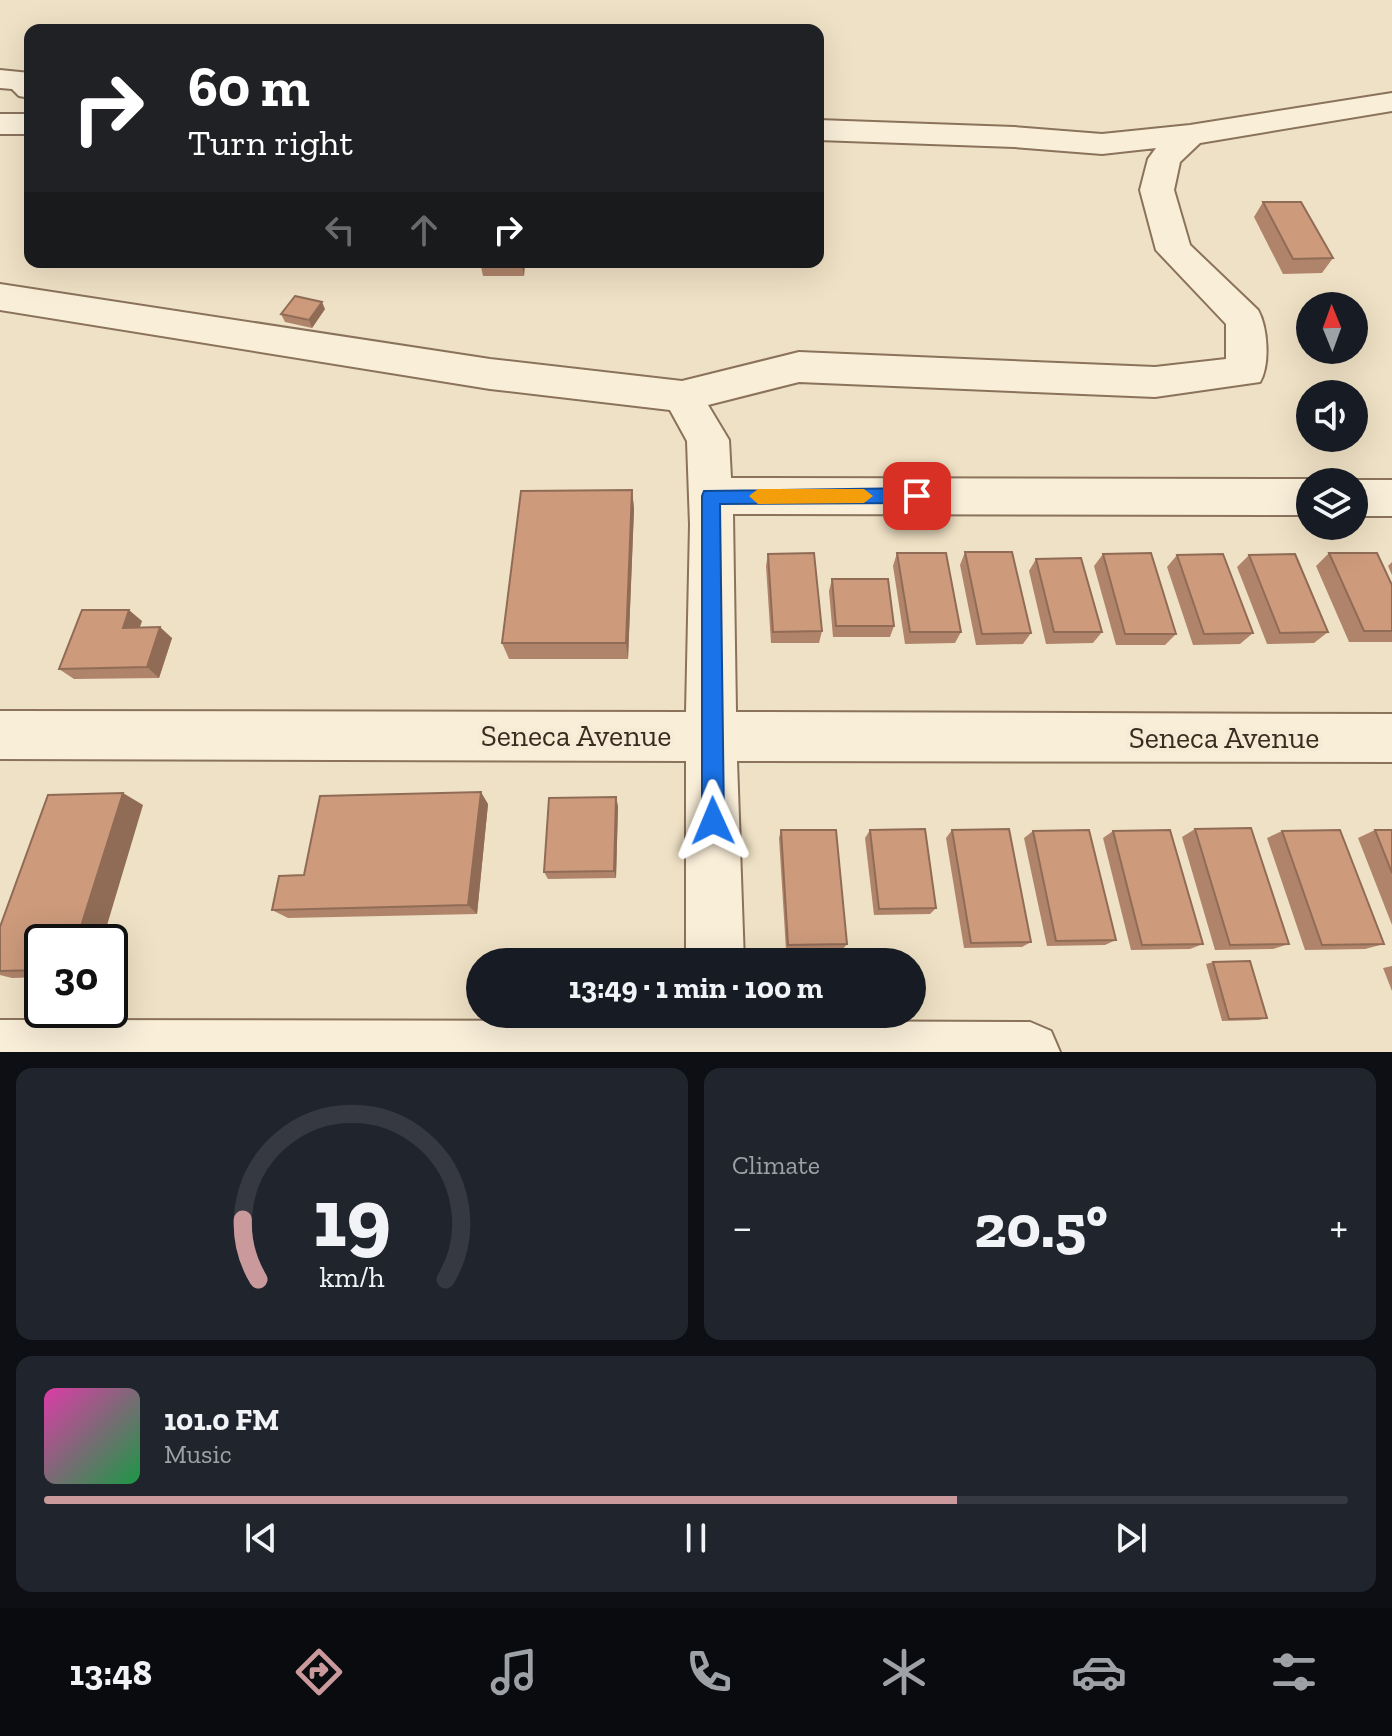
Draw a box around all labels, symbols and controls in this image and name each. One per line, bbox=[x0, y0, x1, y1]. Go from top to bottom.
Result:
text: 60 m bbox=[188, 53, 310, 120]
icon: right bbox=[56, 56, 160, 160]
text: Turn right bbox=[188, 121, 353, 164]
icon: left bbox=[318, 208, 362, 252]
icon: ahead bbox=[402, 208, 446, 252]
icon: right bbox=[486, 208, 530, 252]
north arrow bbox=[1296, 292, 1368, 364]
map controls bbox=[1296, 292, 1368, 540]
button: sound bbox=[1296, 380, 1368, 452]
pin bbox=[883, 462, 951, 530]
button: layers bbox=[1296, 468, 1368, 540]
icon: arrive bbox=[895, 474, 939, 518]
street label: Seneca Avenue bbox=[481, 718, 671, 754]
street label: Seneca Avenue bbox=[1129, 720, 1319, 756]
position arrow bbox=[671, 779, 755, 863]
speed limit sign: 30 bbox=[24, 924, 128, 1028]
text: 13:49 · 1 min · 100 m bbox=[569, 970, 823, 1006]
text: Climate bbox=[732, 1149, 820, 1181]
text: 19 bbox=[313, 1167, 391, 1267]
text: 20.5° bbox=[974, 1190, 1108, 1262]
text: − bbox=[732, 1200, 753, 1253]
text: + bbox=[1329, 1200, 1348, 1253]
text: km/h bbox=[319, 1260, 385, 1294]
text: 101.0 FM bbox=[164, 1402, 279, 1438]
text: Music bbox=[164, 1438, 232, 1470]
icon: previous bbox=[239, 1516, 283, 1560]
icon: pause bbox=[674, 1516, 718, 1560]
icon: next bbox=[1109, 1516, 1153, 1560]
icon: directions bbox=[291, 1644, 347, 1700]
icon: music bbox=[486, 1644, 542, 1700]
icon: phone bbox=[681, 1644, 737, 1700]
icon: climate bbox=[876, 1644, 932, 1700]
icon: car bbox=[1071, 1644, 1127, 1700]
icon: filters bbox=[1266, 1644, 1322, 1700]
text: 13:48 bbox=[70, 1651, 152, 1694]

